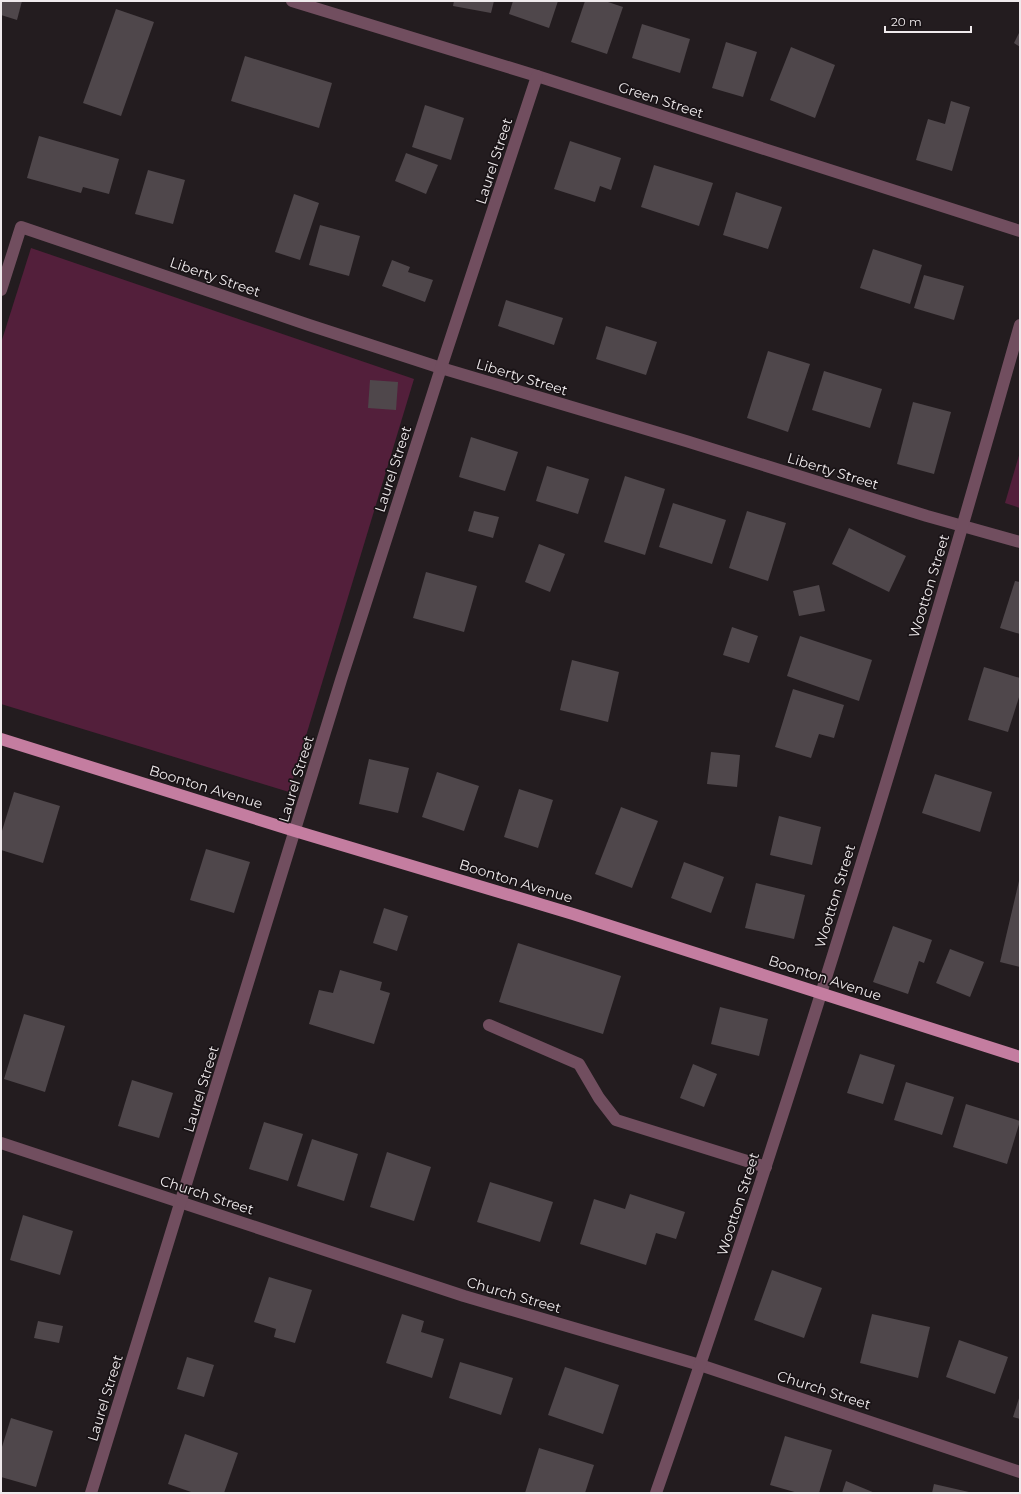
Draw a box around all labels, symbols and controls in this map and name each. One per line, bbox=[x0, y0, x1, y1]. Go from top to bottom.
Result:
scale bar bbox=[885, 8, 971, 34]
text: 20 m bbox=[891, 14, 922, 29]
street label: Green Street bbox=[616, 78, 706, 122]
street label: Laurel Street bbox=[472, 115, 516, 206]
street label: Liberty Street bbox=[167, 253, 263, 301]
street label: Liberty Street bbox=[474, 355, 570, 400]
street label: Laurel Street bbox=[371, 423, 415, 514]
street label: Liberty Street bbox=[785, 449, 881, 494]
street label: Wootton Street bbox=[905, 532, 953, 640]
street label: Laurel Street bbox=[274, 733, 318, 824]
street label: Boonton Avenue bbox=[147, 761, 265, 813]
street label: Wootton Street bbox=[811, 842, 859, 950]
street label: Boonton Avenue bbox=[457, 855, 575, 907]
street label: Boonton Avenue bbox=[766, 951, 884, 1005]
street label: Laurel Street bbox=[179, 1043, 223, 1134]
street label: Wootton Street bbox=[713, 1150, 763, 1258]
street label: Church Street bbox=[158, 1171, 256, 1219]
street label: Church Street bbox=[465, 1273, 564, 1317]
street label: Laurel Street bbox=[83, 1352, 127, 1443]
street label: Church Street bbox=[775, 1366, 873, 1414]

